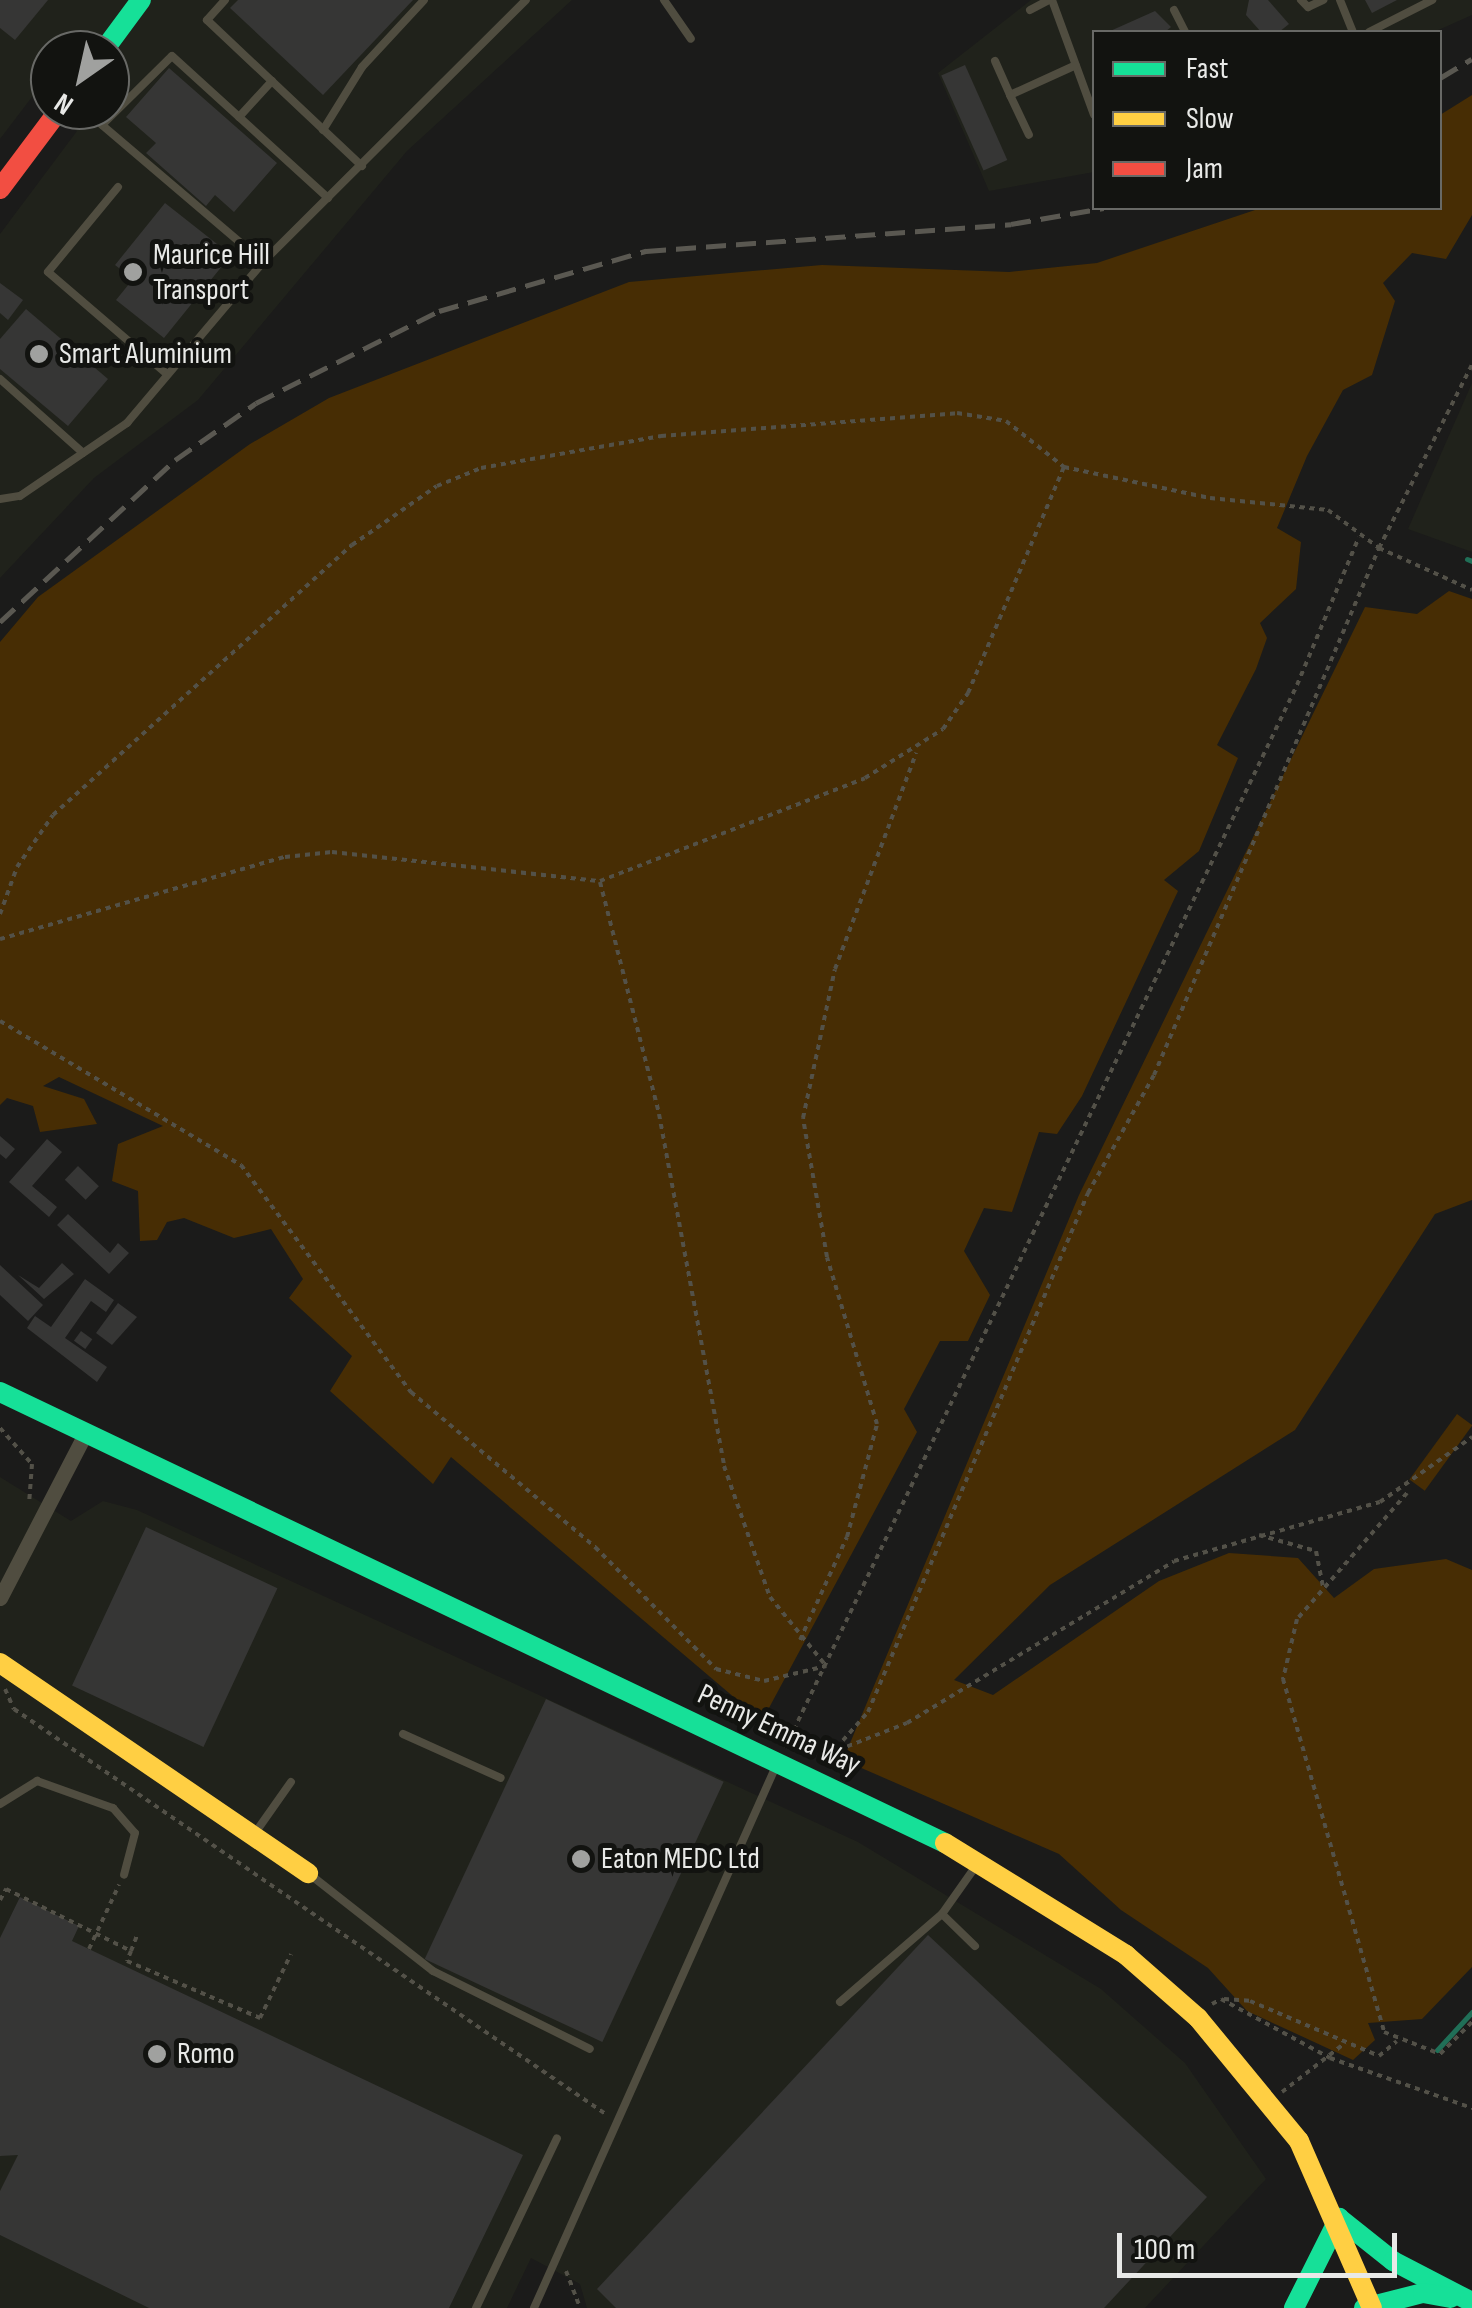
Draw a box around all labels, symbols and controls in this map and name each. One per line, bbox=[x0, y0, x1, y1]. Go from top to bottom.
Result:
north arrow bbox=[30, 30, 130, 130]
legend bbox=[1092, 30, 1442, 210]
text: Fast bbox=[1186, 51, 1228, 87]
text: N bbox=[49, 86, 79, 121]
text: Slow bbox=[1186, 101, 1234, 137]
text: Jam bbox=[1186, 151, 1223, 187]
place label: Maurice Hill Transport bbox=[153, 237, 270, 308]
marker: Maurice Hill Transport bbox=[122, 261, 144, 283]
place label: Smart Aluminium bbox=[59, 336, 232, 372]
marker: Smart Aluminium bbox=[28, 343, 50, 365]
street label: Penny Emma Way bbox=[692, 1677, 866, 1783]
place label: Eaton MEDC Ltd bbox=[601, 1841, 760, 1877]
marker: Eaton MEDC Ltd bbox=[570, 1848, 592, 1870]
place label: Romo bbox=[177, 2036, 235, 2072]
marker: Romo bbox=[146, 2043, 168, 2065]
scale bar bbox=[1122, 2213, 1402, 2275]
text: 100 m bbox=[1134, 2232, 1195, 2268]

